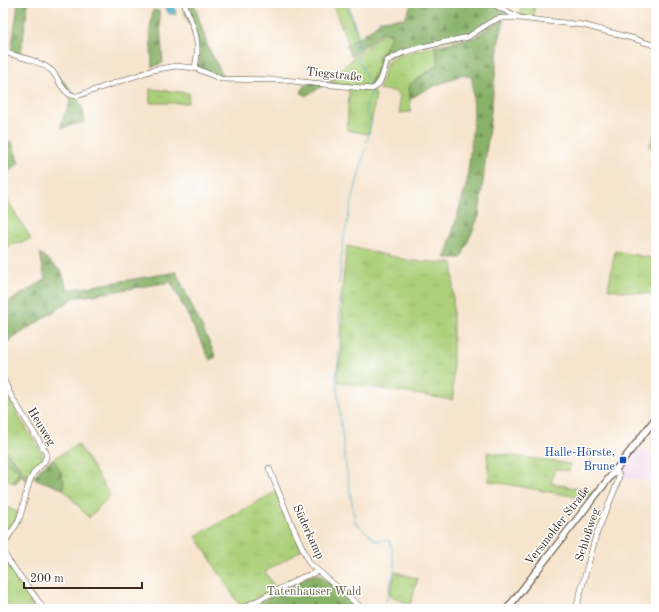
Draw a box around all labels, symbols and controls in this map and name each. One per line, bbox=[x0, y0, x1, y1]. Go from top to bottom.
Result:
street label: Tiegstraße bbox=[306, 66, 363, 84]
street label: Heuweg bbox=[25, 406, 57, 449]
place label: Halle-Hörste, Brune bbox=[545, 447, 615, 473]
marker: Halle-Hörste, Brune bbox=[618, 455, 628, 465]
street label: Versmolder Straße bbox=[523, 484, 593, 568]
street label: Süderkamp bbox=[290, 503, 326, 561]
street label: Schloßweg bbox=[574, 506, 602, 563]
scale bar bbox=[24, 564, 142, 590]
text: 200 m bbox=[30, 573, 64, 585]
park label: Tatenhauser Wald bbox=[266, 586, 362, 598]

